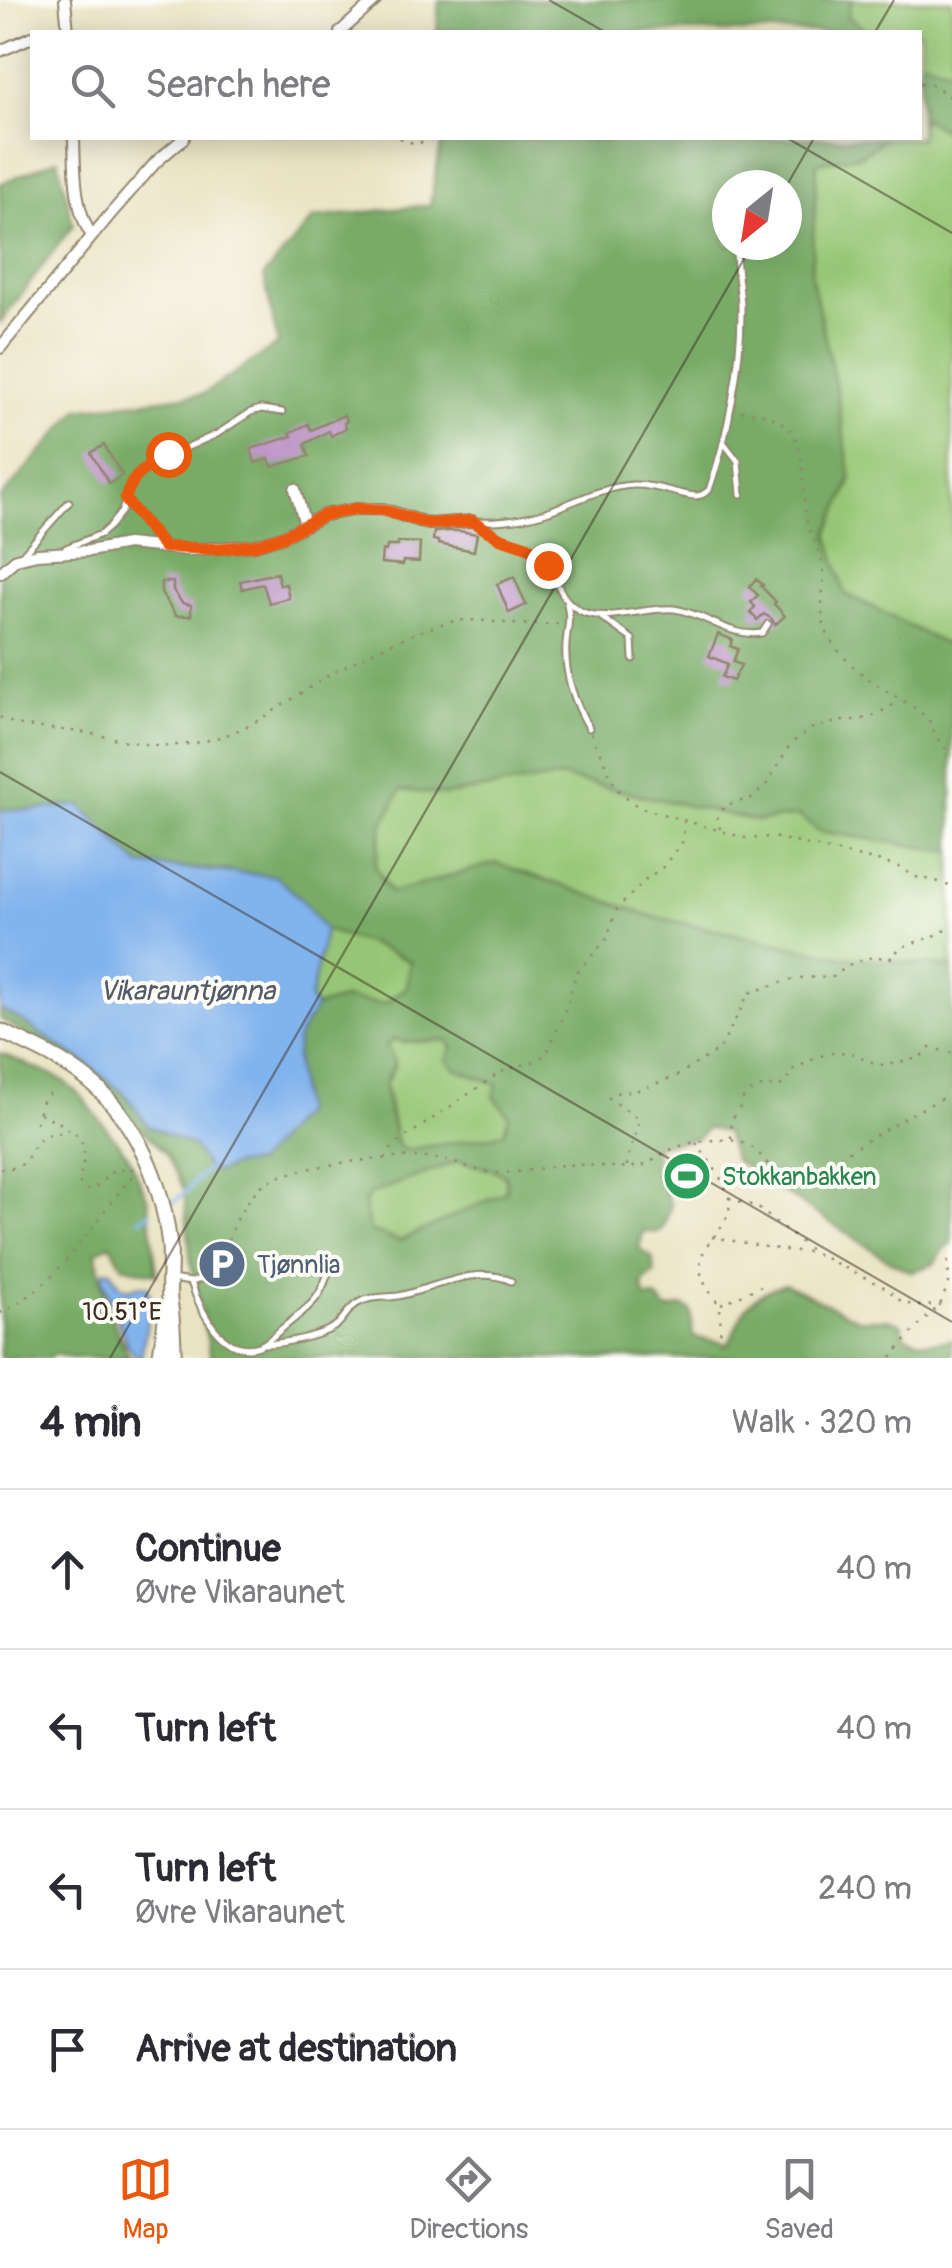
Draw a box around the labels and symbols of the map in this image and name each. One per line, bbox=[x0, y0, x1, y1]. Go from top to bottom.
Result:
north arrow bbox=[712, 170, 802, 260]
route start bbox=[146, 432, 192, 478]
route end bbox=[526, 543, 572, 589]
water label: Vikarauntjønna bbox=[99, 974, 277, 1009]
sports icon: Stokkanbakken bbox=[661, 1150, 713, 1202]
place label: Stokkanbakken bbox=[722, 1162, 877, 1193]
parking icon: Tjønnlia bbox=[196, 1238, 248, 1290]
place label: Tjønnlia bbox=[257, 1250, 340, 1281]
text: 10.51°E bbox=[82, 1297, 162, 1328]

